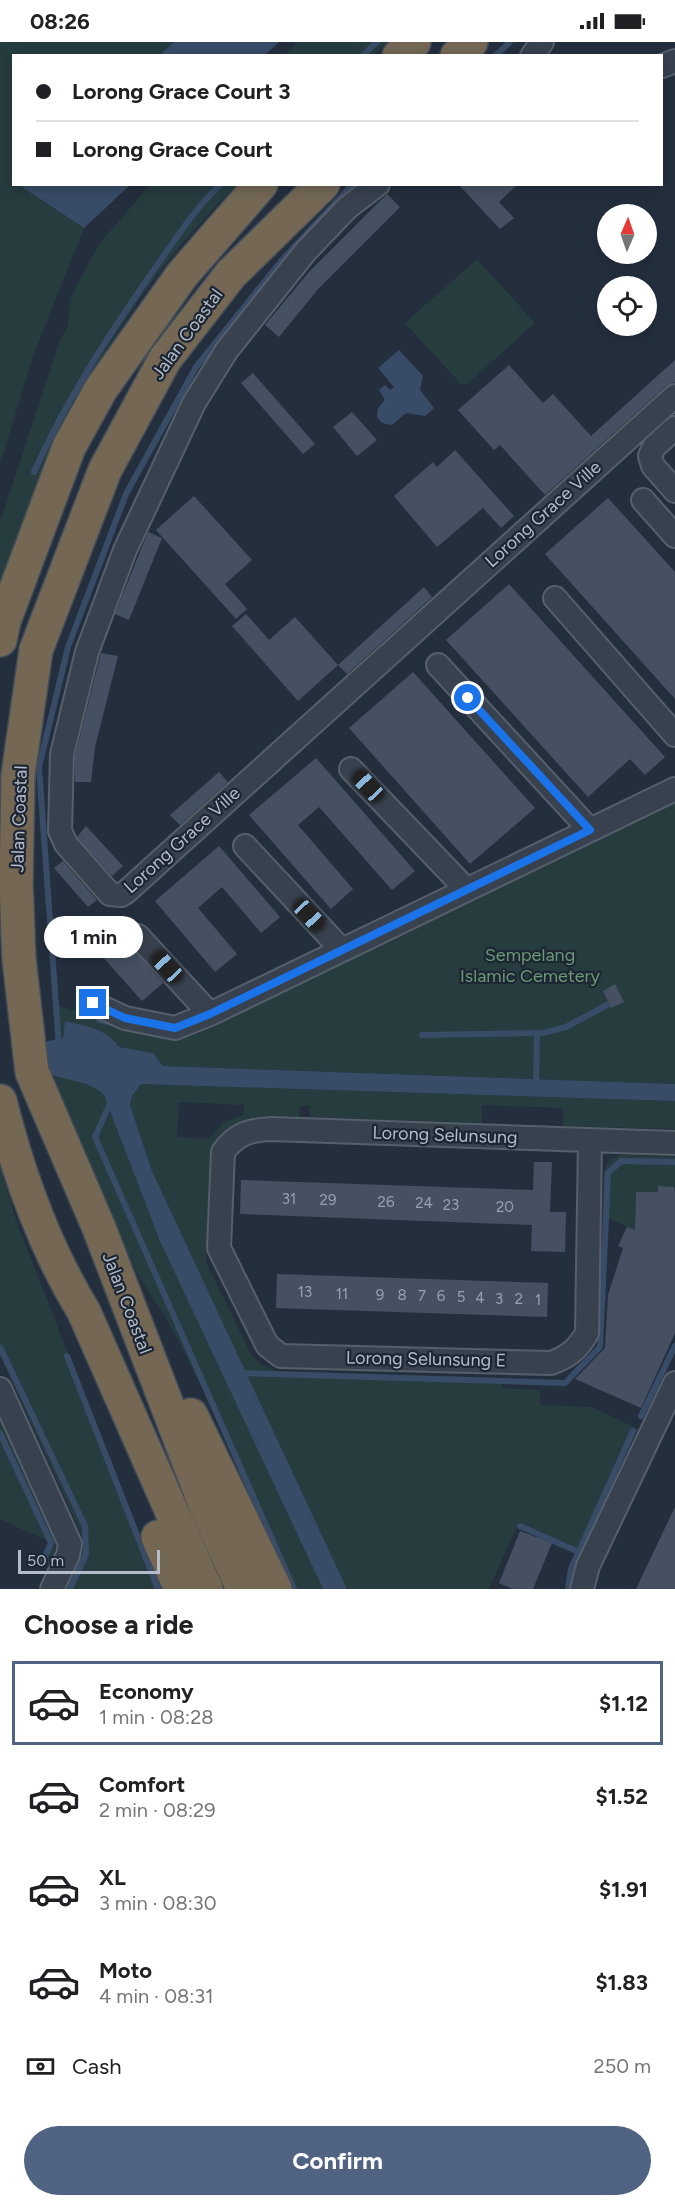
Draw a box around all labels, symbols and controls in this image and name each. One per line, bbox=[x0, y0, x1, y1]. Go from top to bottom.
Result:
text: 08:26 bbox=[30, 8, 90, 35]
text: Lorong Grace Court 3 bbox=[72, 78, 290, 105]
text: Lorong Grace Court bbox=[72, 136, 273, 163]
north arrow bbox=[597, 204, 657, 264]
map controls bbox=[597, 204, 657, 336]
button: locate bbox=[597, 276, 657, 336]
street label: Jalan Coastal bbox=[147, 284, 227, 384]
street label: Lorong Grace Ville bbox=[480, 456, 606, 572]
route start bbox=[454, 684, 481, 711]
street label: Jalan Coastal bbox=[6, 765, 32, 873]
car bbox=[349, 767, 387, 805]
street label: Lorong Grace Ville bbox=[119, 782, 245, 898]
car bbox=[290, 896, 328, 934]
callout: 1 min bbox=[44, 916, 142, 958]
text: 1 min bbox=[70, 925, 117, 949]
park label: Sempelang Islamic Cemetery bbox=[460, 944, 601, 987]
car bbox=[148, 948, 186, 986]
route end bbox=[79, 989, 106, 1016]
street label: Lorong Selunsung bbox=[372, 1121, 518, 1149]
house number: 31 bbox=[282, 1190, 296, 1208]
house number: 29 bbox=[320, 1191, 336, 1209]
house number: 26 bbox=[378, 1193, 395, 1211]
house number: 24 bbox=[415, 1194, 433, 1212]
house number: 23 bbox=[443, 1196, 459, 1214]
house number: 20 bbox=[496, 1198, 514, 1216]
street label: Jalan Coastal bbox=[98, 1249, 156, 1357]
house number: 13 bbox=[298, 1283, 312, 1301]
house number: 11 bbox=[336, 1285, 348, 1303]
house number: 9 bbox=[376, 1286, 384, 1304]
house number: 8 bbox=[397, 1286, 407, 1304]
house number: 7 bbox=[418, 1287, 426, 1305]
house number: 6 bbox=[437, 1287, 446, 1305]
house number: 5 bbox=[457, 1288, 465, 1306]
house number: 4 bbox=[475, 1289, 485, 1307]
house number: 3 bbox=[495, 1290, 503, 1308]
house number: 2 bbox=[515, 1290, 523, 1308]
house number: 1 bbox=[535, 1291, 541, 1309]
street label: Lorong Selunsung E bbox=[346, 1347, 506, 1371]
scale bar bbox=[18, 1547, 160, 1574]
text: 50 m bbox=[27, 1551, 64, 1570]
text: Choose a ride bbox=[24, 1608, 193, 1641]
icon: car bbox=[27, 1676, 81, 1730]
text: Economy bbox=[99, 1678, 194, 1705]
text: $1.12 bbox=[599, 1690, 648, 1717]
text: 1 min · 08:28 bbox=[99, 1705, 214, 1729]
icon: car bbox=[27, 1769, 81, 1823]
text: Comfort bbox=[99, 1771, 185, 1798]
text: $1.52 bbox=[596, 1783, 648, 1810]
text: 2 min · 08:29 bbox=[99, 1798, 216, 1822]
icon: car bbox=[27, 1862, 81, 1916]
text: XL bbox=[99, 1864, 126, 1891]
text: $1.91 bbox=[599, 1876, 648, 1903]
text: 3 min · 08:30 bbox=[99, 1891, 216, 1915]
icon: car bbox=[27, 1955, 81, 2009]
text: Moto bbox=[99, 1957, 152, 1984]
text: $1.83 bbox=[595, 1969, 648, 1996]
text: 4 min · 08:31 bbox=[99, 1984, 213, 2008]
icon: cash bbox=[24, 2050, 57, 2083]
text: Cash bbox=[72, 2053, 122, 2080]
text: 250 m bbox=[594, 2054, 651, 2078]
button: Confirm bbox=[24, 2126, 651, 2195]

